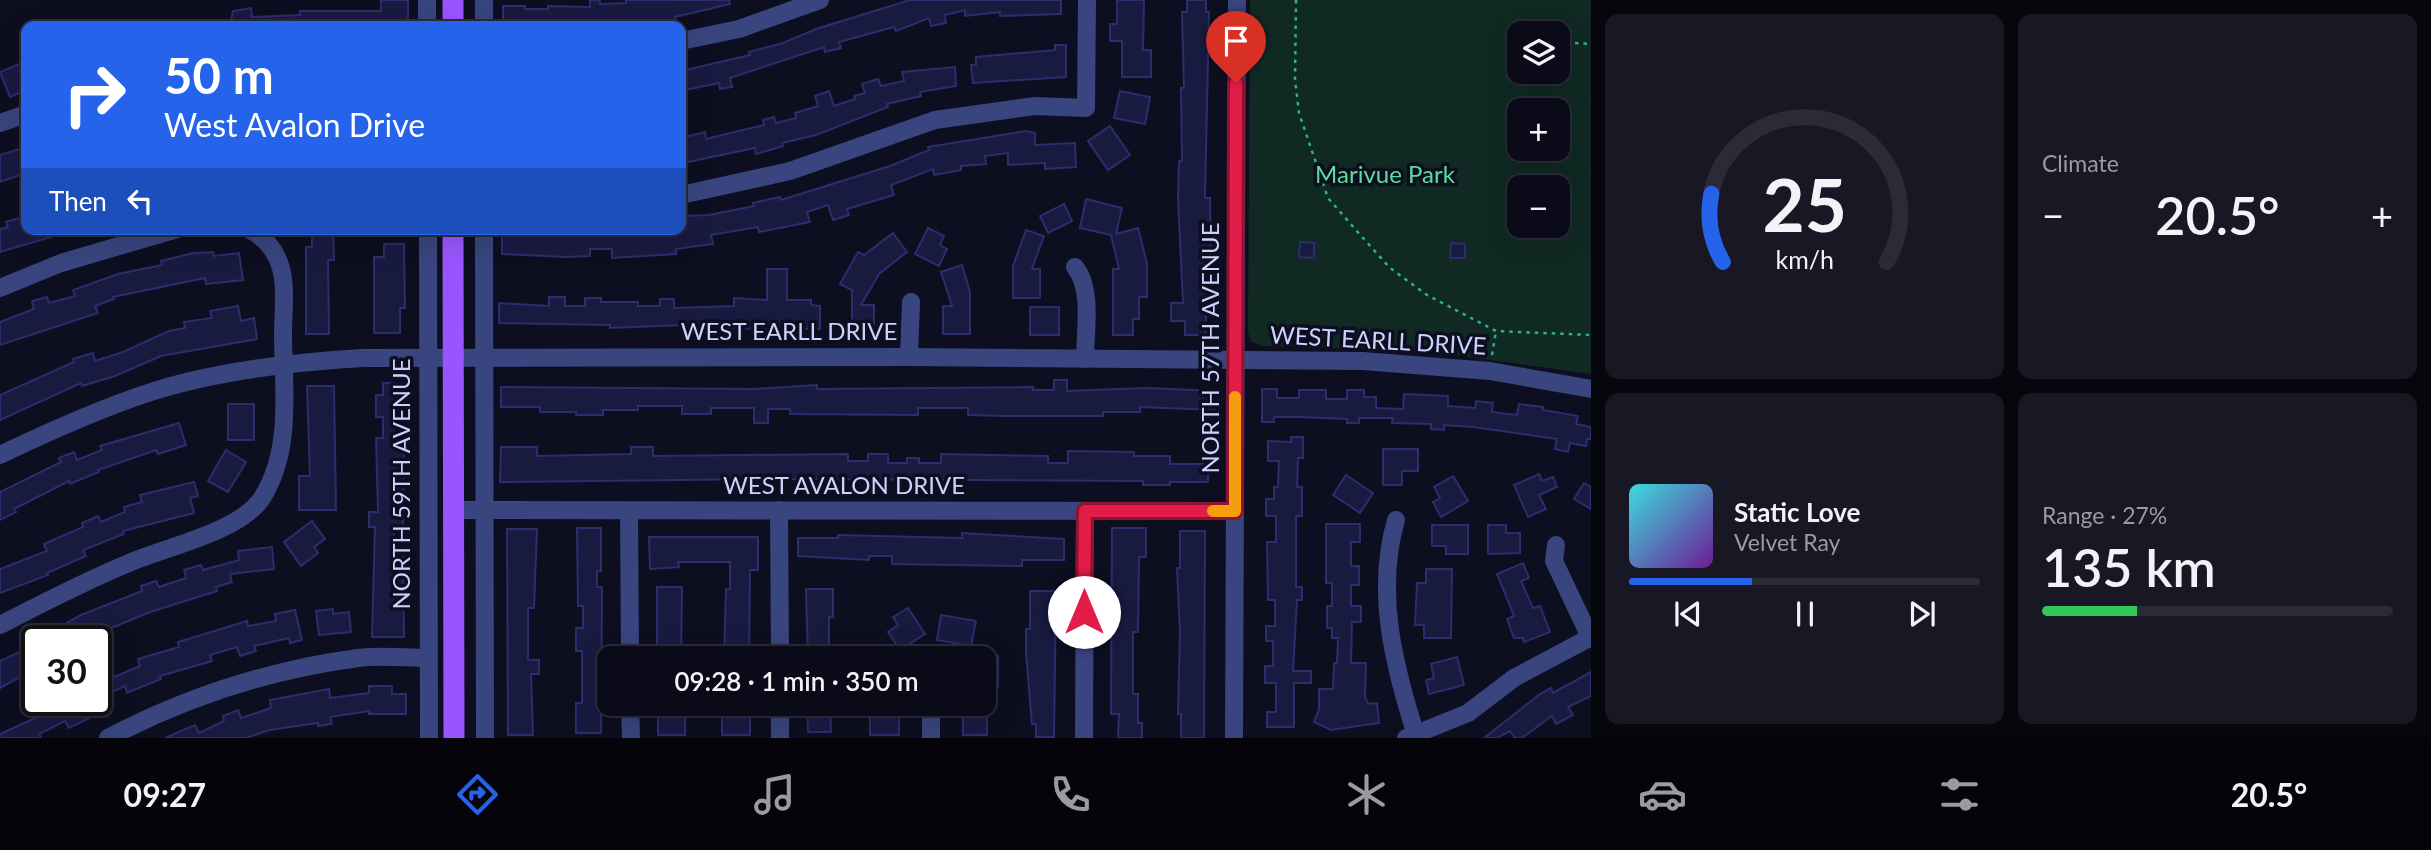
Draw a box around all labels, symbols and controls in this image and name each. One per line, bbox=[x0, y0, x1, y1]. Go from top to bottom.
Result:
pin bbox=[1206, 11, 1266, 83]
map controls bbox=[1507, 21, 1570, 238]
button: layers bbox=[1507, 21, 1570, 84]
icon: arrive bbox=[1217, 22, 1255, 60]
text: 50 m bbox=[164, 46, 274, 104]
icon: right bbox=[49, 49, 140, 140]
button: + bbox=[1507, 98, 1570, 161]
text: West Avalon Drive bbox=[164, 105, 425, 144]
text: Climate bbox=[2042, 149, 2119, 177]
park label: Marivue Park bbox=[1315, 159, 1456, 188]
text: 25 bbox=[1762, 161, 1847, 249]
button: − bbox=[1507, 175, 1570, 238]
icon: left bbox=[121, 182, 159, 220]
text: 20.5° bbox=[2155, 184, 2280, 246]
text: Then bbox=[49, 185, 107, 217]
text: − bbox=[2042, 192, 2064, 238]
text: + bbox=[2371, 192, 2393, 238]
street label: NORTH 57TH AVENUE bbox=[1195, 222, 1224, 474]
text: km/h bbox=[1775, 244, 1834, 274]
street label: WEST EARLL DRIVE bbox=[681, 316, 897, 345]
street label: WEST EARLL DRIVE bbox=[1269, 319, 1487, 360]
street label: NORTH 59TH AVENUE bbox=[386, 358, 415, 610]
street label: WEST AVALON DRIVE bbox=[723, 470, 965, 499]
text: Static Love bbox=[1734, 496, 1861, 528]
text: Range · 27% bbox=[2042, 501, 2167, 529]
text: Velvet Ray bbox=[1734, 528, 1840, 556]
text: 135 km bbox=[2042, 536, 2216, 598]
position arrow bbox=[1047, 575, 1121, 649]
icon: previous bbox=[1669, 595, 1707, 633]
icon: pause bbox=[1786, 595, 1824, 633]
icon: next bbox=[1903, 595, 1941, 633]
speed limit sign: 30 bbox=[21, 625, 112, 716]
text: 09:28 · 1 min · 350 m bbox=[674, 665, 919, 697]
icon: directions bbox=[453, 770, 502, 819]
icon: music bbox=[750, 770, 799, 819]
icon: phone bbox=[1046, 770, 1095, 819]
icon: climate bbox=[1342, 770, 1391, 819]
icon: car bbox=[1638, 770, 1687, 819]
icon: filters bbox=[1935, 770, 1984, 819]
text: 09:27 bbox=[124, 775, 206, 814]
text: 20.5° bbox=[2231, 775, 2307, 814]

